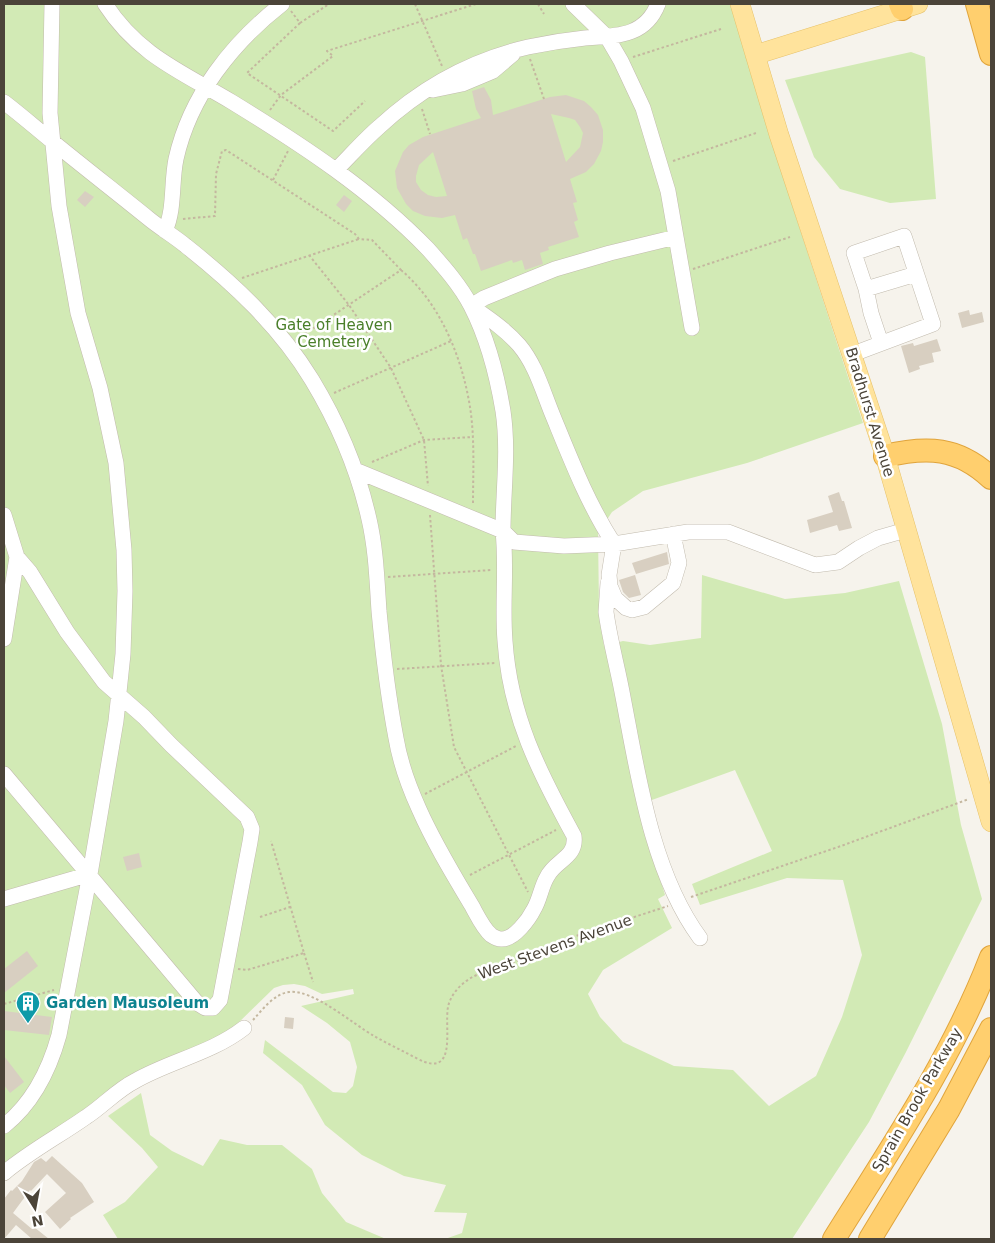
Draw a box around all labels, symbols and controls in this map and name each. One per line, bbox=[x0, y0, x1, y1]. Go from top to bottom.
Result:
park label: Gate of Heaven Cemetery bbox=[275, 316, 393, 351]
street label: Bradhurst Avenue bbox=[842, 345, 898, 479]
street label: West Stevens Avenue bbox=[476, 911, 634, 983]
building icon: Garden Mausoleum bbox=[15, 990, 41, 1024]
place label: Garden Mausoleum bbox=[46, 994, 209, 1012]
street label: Sprain Brook Parkway bbox=[868, 1025, 966, 1175]
north arrow bbox=[10, 1183, 60, 1233]
text: N bbox=[30, 1212, 45, 1230]

